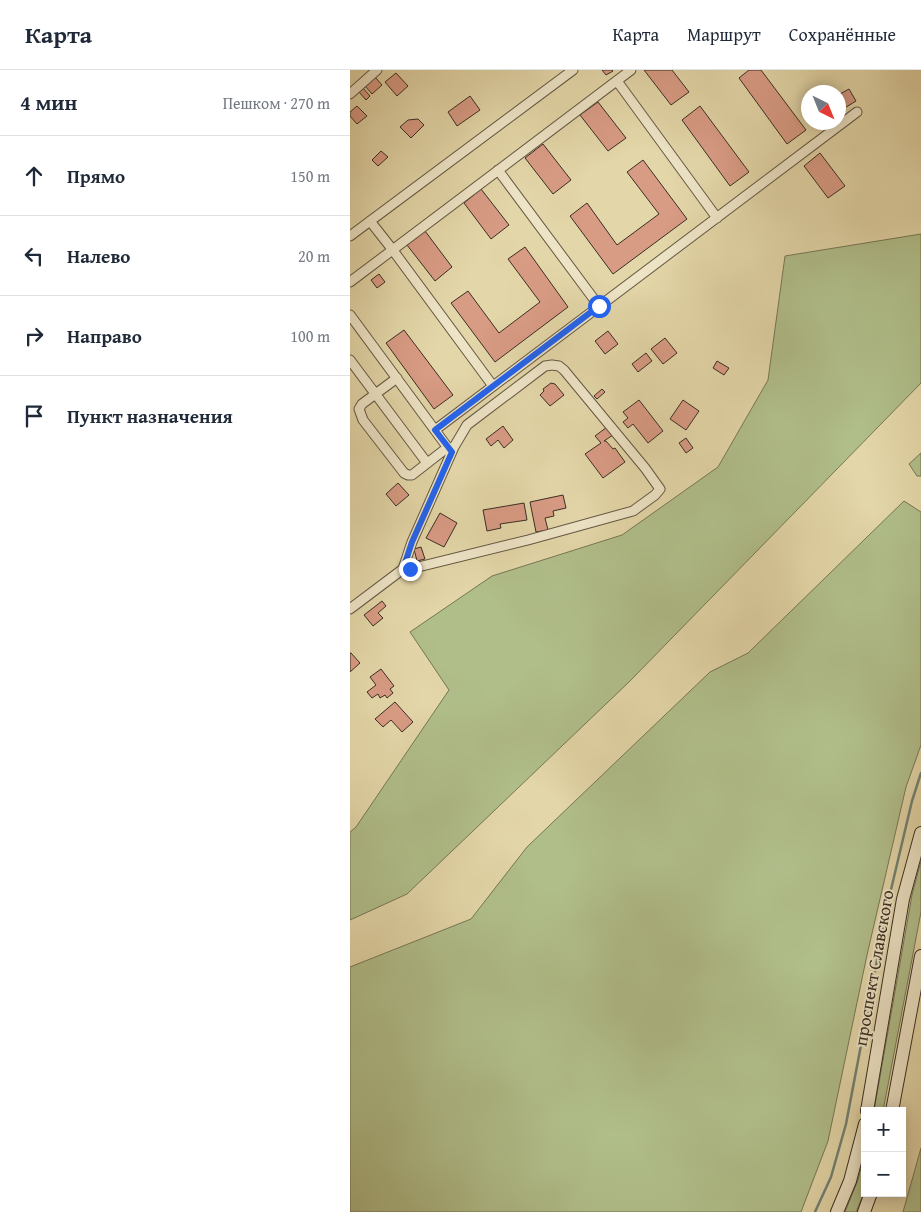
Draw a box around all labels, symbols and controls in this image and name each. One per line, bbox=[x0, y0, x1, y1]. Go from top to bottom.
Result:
text: Карта bbox=[25, 17, 92, 52]
text: Карта bbox=[613, 21, 659, 48]
text: Маршрут bbox=[687, 21, 761, 48]
text: Сохранённые bbox=[789, 21, 896, 48]
north arrow bbox=[801, 85, 846, 130]
text: 4 мин bbox=[20, 87, 77, 118]
text: Пешком · 270 m bbox=[223, 91, 330, 115]
icon: ahead bbox=[20, 162, 48, 190]
text: Прямо bbox=[67, 162, 125, 190]
text: 150 m bbox=[290, 164, 330, 188]
icon: left bbox=[20, 242, 48, 270]
text: Налево bbox=[67, 242, 130, 270]
text: 20 m bbox=[298, 244, 330, 268]
route start bbox=[588, 295, 611, 318]
icon: right bbox=[20, 322, 48, 350]
text: Направо bbox=[67, 322, 142, 350]
text: 100 m bbox=[290, 324, 330, 348]
icon: arrive bbox=[20, 402, 48, 430]
text: Пункт назначения bbox=[67, 402, 233, 430]
route end bbox=[399, 558, 422, 581]
street label: проспект Славского bbox=[846, 888, 901, 1048]
map controls bbox=[861, 1107, 906, 1197]
button: + bbox=[861, 1107, 906, 1152]
button: − bbox=[861, 1152, 906, 1197]

